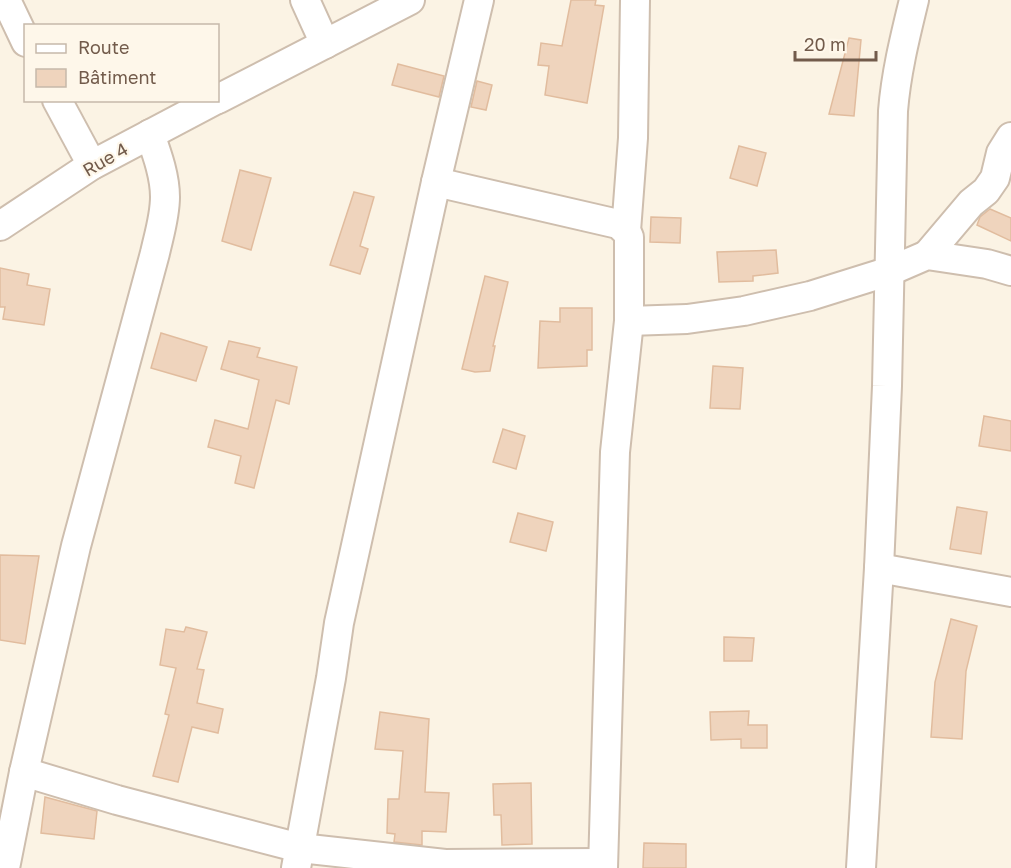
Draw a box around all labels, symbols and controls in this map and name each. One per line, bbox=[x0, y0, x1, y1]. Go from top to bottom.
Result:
legend bbox=[24, 24, 219, 102]
scale bar bbox=[795, 24, 876, 62]
text: 20 m bbox=[804, 33, 846, 55]
text: Route bbox=[78, 36, 129, 58]
text: Bâtiment bbox=[78, 66, 157, 88]
street label: Rue 4 bbox=[78, 137, 132, 181]

